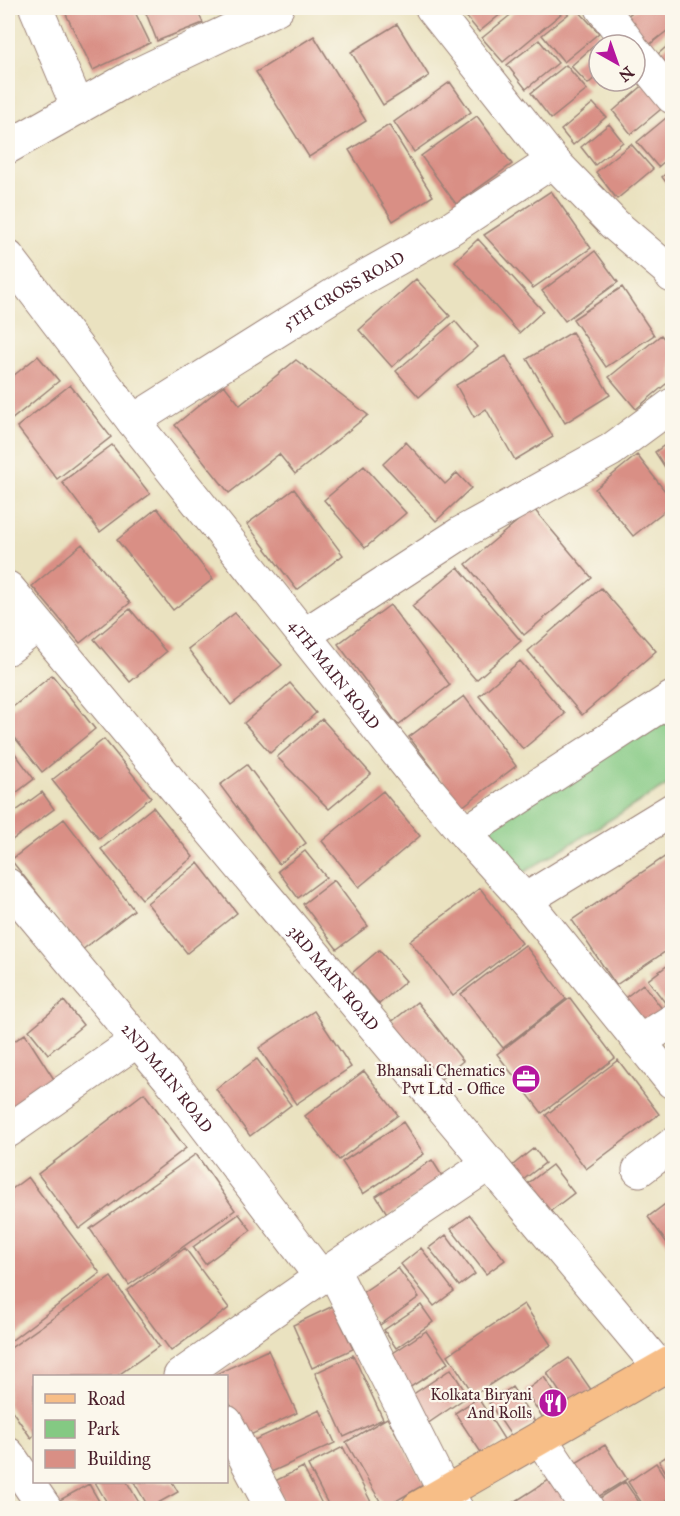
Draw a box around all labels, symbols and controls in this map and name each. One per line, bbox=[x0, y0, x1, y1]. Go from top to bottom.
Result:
north arrow bbox=[587, 33, 647, 93]
text: N bbox=[615, 62, 638, 86]
street label: 5TH CROSS ROAD bbox=[280, 247, 408, 334]
street label: 4TH MAIN ROAD bbox=[285, 616, 384, 733]
street label: 3RD MAIN ROAD bbox=[284, 922, 383, 1034]
street label: 2ND MAIN ROAD bbox=[117, 1019, 217, 1137]
place label: Bhansali Chematics Pvt Ltd - Office bbox=[376, 1061, 505, 1098]
office icon: Bhansali Chematics Pvt Ltd - Office bbox=[510, 1063, 542, 1095]
legend bbox=[33, 1375, 228, 1483]
place label: Kolkata Biryani And Rolls bbox=[430, 1385, 533, 1422]
restaurant icon: Kolkata Biryani And Rolls bbox=[537, 1387, 569, 1419]
text: Road bbox=[87, 1388, 125, 1410]
text: Park bbox=[87, 1418, 120, 1440]
text: Building bbox=[87, 1448, 151, 1471]

